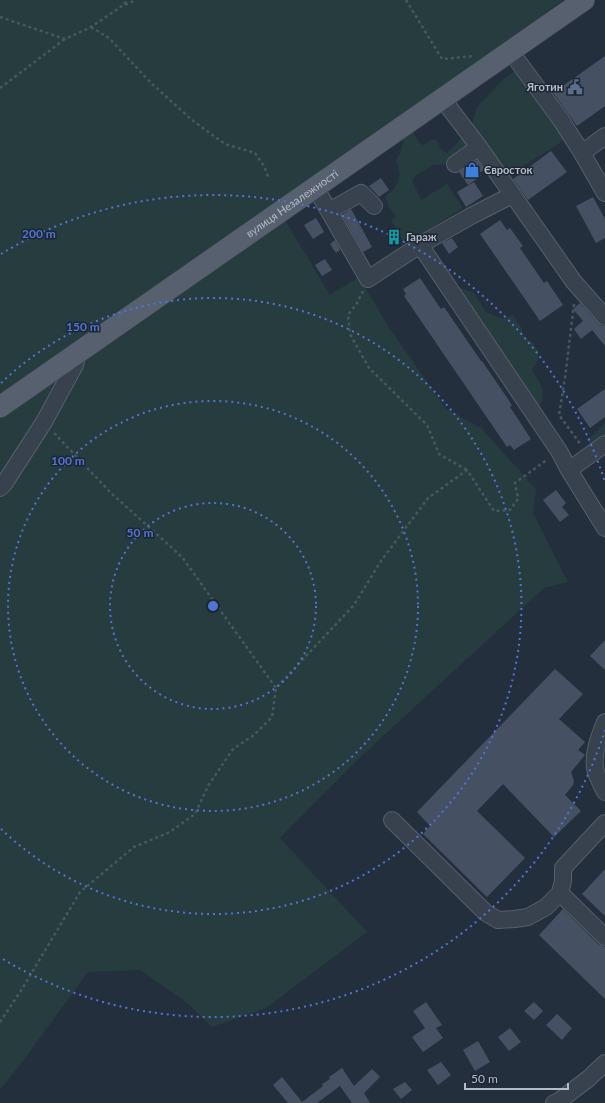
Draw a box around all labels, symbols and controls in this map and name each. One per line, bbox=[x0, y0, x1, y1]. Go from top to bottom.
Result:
public building icon: Яготин bbox=[566, 78, 584, 96]
place label: Яготин bbox=[526, 80, 563, 93]
shop icon: Євросток bbox=[463, 161, 481, 179]
place label: Євросток bbox=[484, 163, 532, 176]
street label: вулиця Незалежності bbox=[243, 166, 341, 240]
text: 200 m bbox=[22, 226, 56, 241]
building icon: Гараж bbox=[385, 228, 403, 246]
place label: Гараж bbox=[406, 230, 437, 243]
text: 150 m bbox=[66, 319, 100, 334]
text: 100 m bbox=[51, 453, 85, 468]
text: 50 m bbox=[127, 525, 153, 540]
centre of rings bbox=[206, 599, 220, 613]
scale bar bbox=[465, 1065, 568, 1091]
text: 50 m bbox=[471, 1071, 498, 1086]

